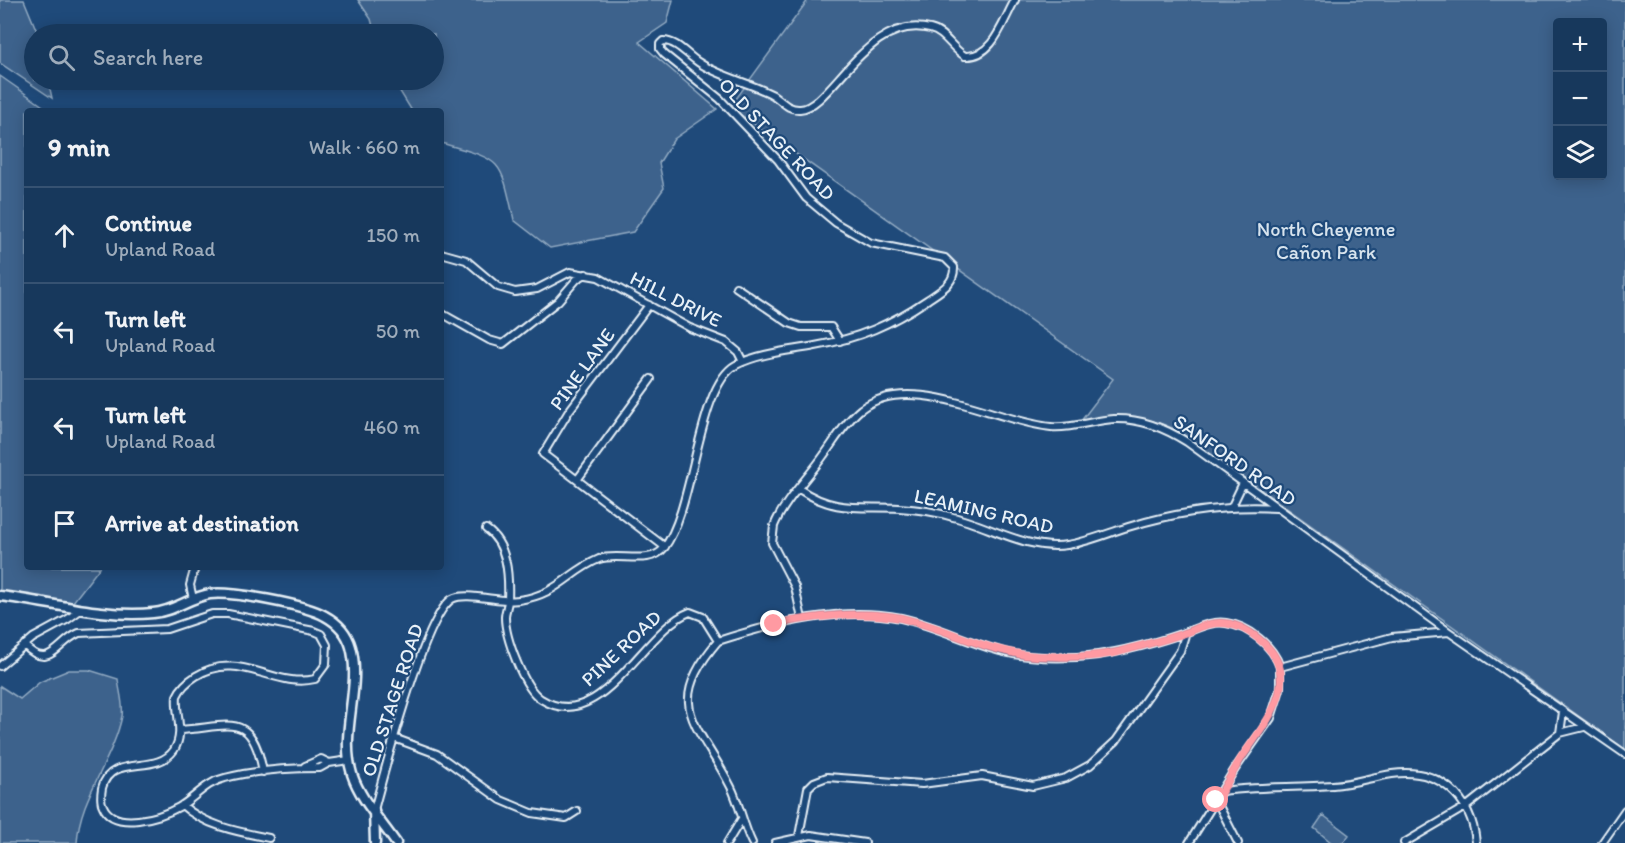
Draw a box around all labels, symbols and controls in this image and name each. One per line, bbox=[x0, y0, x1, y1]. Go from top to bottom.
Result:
map controls bbox=[1553, 18, 1607, 180]
button: + bbox=[1553, 18, 1607, 72]
search box bbox=[24, 24, 444, 90]
icon: search bbox=[45, 41, 78, 74]
text: Search here bbox=[93, 44, 203, 71]
button: − bbox=[1553, 72, 1607, 126]
street label: OLD STAGE ROAD bbox=[714, 73, 840, 205]
button: layers bbox=[1553, 126, 1607, 180]
text: 9 min bbox=[48, 131, 110, 163]
text: Walk · 660 m bbox=[309, 135, 420, 159]
text: Continue bbox=[105, 210, 192, 237]
park label: North Cheyenne Cañon Park bbox=[1257, 217, 1395, 264]
icon: ahead bbox=[48, 219, 81, 252]
text: 150 m bbox=[367, 223, 420, 247]
text: Upland Road bbox=[105, 237, 215, 261]
street label: HILL DRIVE bbox=[626, 266, 726, 332]
text: Turn left bbox=[105, 306, 186, 333]
icon: left bbox=[48, 315, 81, 348]
text: 50 m bbox=[376, 319, 420, 343]
street label: PINE LANE bbox=[544, 323, 620, 415]
text: Upland Road bbox=[105, 333, 215, 357]
text: Turn left bbox=[105, 402, 186, 429]
street label: SANFORD ROAD bbox=[1169, 409, 1301, 511]
icon: left bbox=[48, 411, 81, 444]
text: 460 m bbox=[364, 415, 420, 439]
text: Upland Road bbox=[105, 429, 215, 453]
street label: LEAMING ROAD bbox=[912, 483, 1056, 539]
icon: arrive bbox=[48, 507, 81, 540]
text: Arrive at destination bbox=[105, 510, 299, 537]
street label: PINE ROAD bbox=[576, 605, 666, 691]
route end bbox=[760, 610, 786, 636]
street label: OLD STAGE ROAD bbox=[356, 621, 428, 779]
route start bbox=[1202, 786, 1228, 812]

